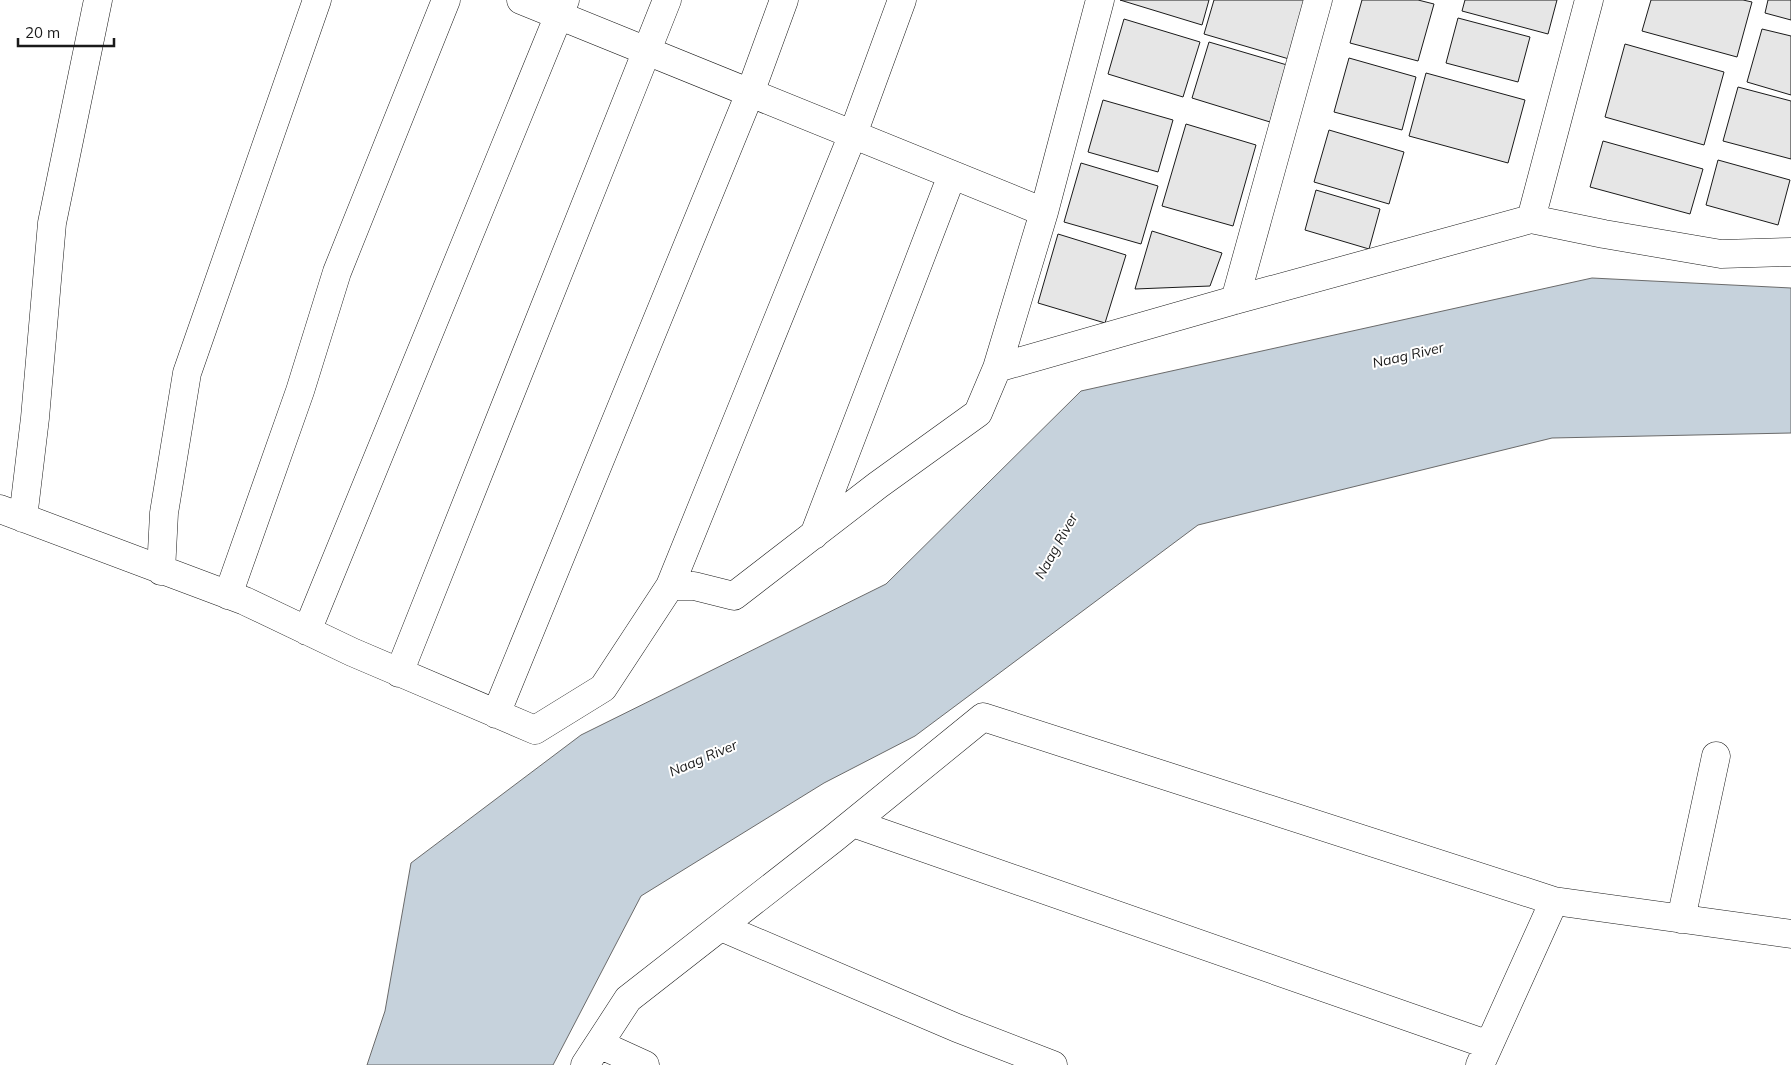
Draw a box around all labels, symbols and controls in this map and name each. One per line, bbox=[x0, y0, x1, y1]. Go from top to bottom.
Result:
scale bar bbox=[18, 15, 114, 47]
text: 20 m bbox=[25, 23, 60, 42]
water label: Naag River bbox=[1371, 338, 1446, 372]
water label: Naag River bbox=[1031, 509, 1082, 582]
water label: Naag River bbox=[666, 735, 741, 780]

